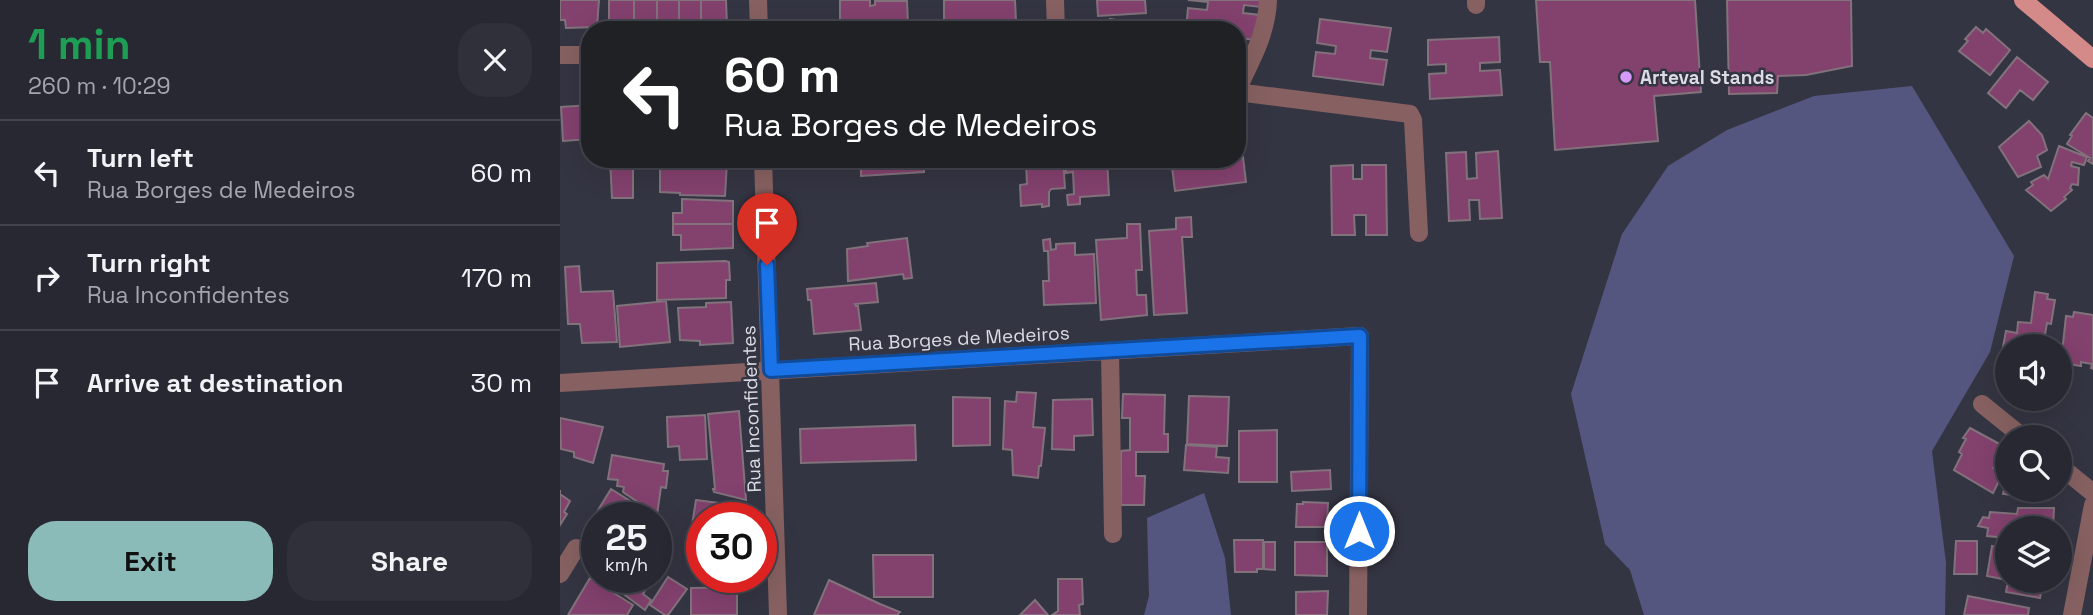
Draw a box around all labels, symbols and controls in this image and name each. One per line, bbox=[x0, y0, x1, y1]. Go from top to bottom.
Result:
text: 1 min bbox=[28, 18, 131, 71]
button: close bbox=[458, 23, 532, 97]
text: 60 m bbox=[724, 44, 840, 106]
icon: left bbox=[609, 49, 700, 140]
place label: Arteval Stands bbox=[1640, 65, 1775, 90]
marker: Arteval Stands bbox=[1618, 69, 1634, 85]
text: 260 m · 10:29 bbox=[28, 71, 171, 101]
text: Rua Borges de Medeiros bbox=[724, 105, 1097, 145]
text: Turn left bbox=[87, 141, 194, 175]
icon: left bbox=[28, 154, 66, 192]
text: 60 m bbox=[470, 156, 532, 190]
text: Rua Borges de Medeiros bbox=[87, 175, 355, 205]
pin bbox=[737, 193, 797, 265]
icon: arrive bbox=[748, 204, 786, 242]
text: Turn right bbox=[87, 246, 211, 280]
icon: right bbox=[28, 259, 66, 297]
text: 170 m bbox=[461, 261, 532, 295]
text: Rua Inconfidentes bbox=[87, 280, 290, 310]
street label: Rua Borges de Medeiros bbox=[848, 320, 1070, 357]
street label: Rua Inconfidentes bbox=[736, 325, 767, 493]
map controls bbox=[1995, 334, 2072, 593]
button: sound bbox=[1995, 334, 2072, 411]
icon: arrive bbox=[28, 364, 66, 402]
text: Arrive at destination bbox=[87, 366, 344, 400]
text: 30 m bbox=[471, 366, 532, 400]
button: search bbox=[1995, 425, 2072, 502]
position arrow bbox=[1322, 494, 1396, 568]
speed limit sign: 30 bbox=[686, 502, 777, 593]
text: 25 bbox=[606, 516, 647, 560]
button: layers bbox=[1995, 516, 2072, 593]
button: Exit bbox=[28, 521, 273, 601]
button: Share bbox=[287, 521, 532, 601]
text: km/h bbox=[605, 553, 648, 576]

